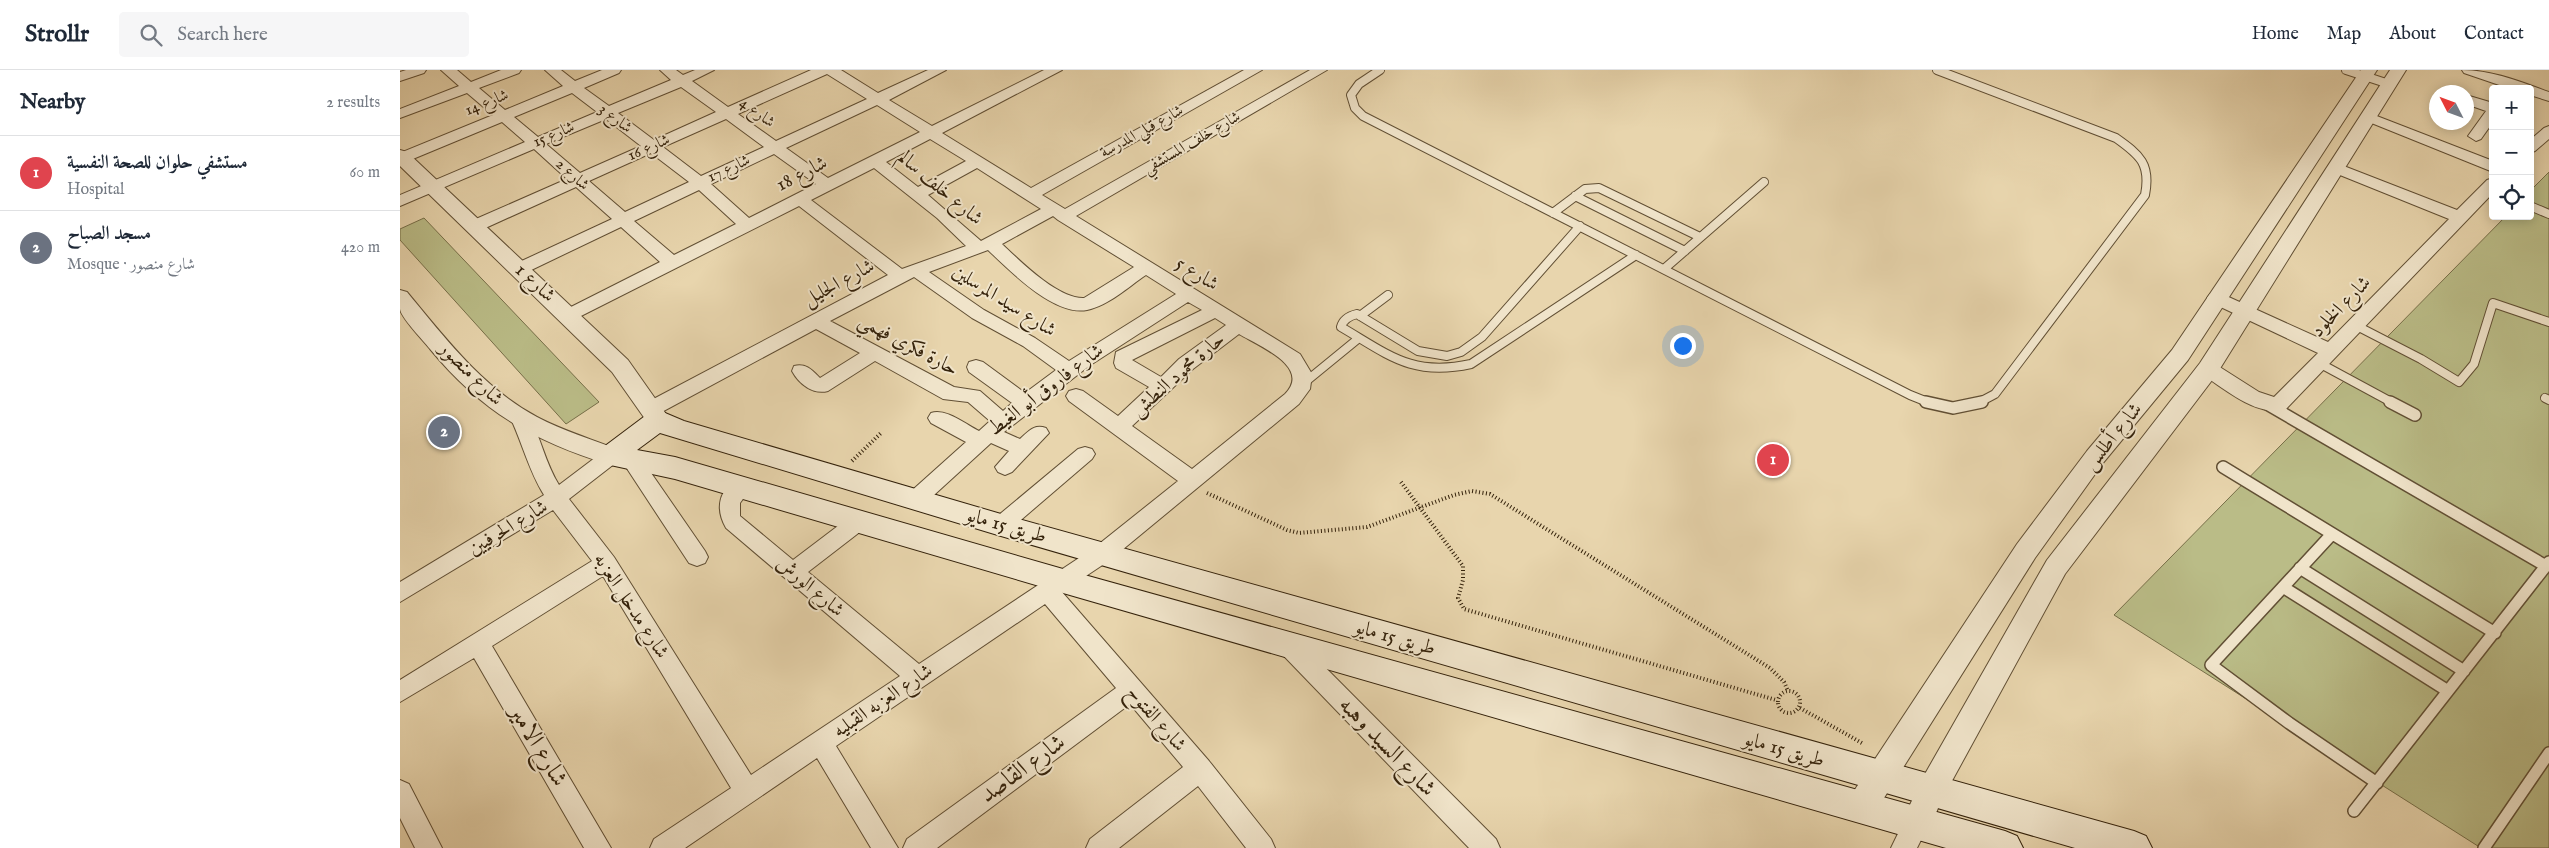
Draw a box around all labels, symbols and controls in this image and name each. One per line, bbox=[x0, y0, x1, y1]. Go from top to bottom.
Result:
search box bbox=[119, 12, 469, 57]
text: Strollr bbox=[25, 19, 89, 50]
icon: search bbox=[137, 21, 165, 49]
text: Search here bbox=[177, 23, 268, 47]
text: Home bbox=[2252, 23, 2299, 46]
text: Map bbox=[2327, 23, 2361, 46]
text: About bbox=[2389, 23, 2436, 46]
text: Contact bbox=[2464, 23, 2524, 46]
street label: شارع 14 bbox=[462, 85, 512, 123]
north arrow bbox=[2429, 85, 2474, 130]
map controls bbox=[2489, 85, 2534, 220]
button: + bbox=[2489, 85, 2534, 130]
text: Nearby bbox=[20, 89, 85, 116]
text: 2 results bbox=[326, 93, 380, 113]
street label: شارع 4 bbox=[734, 93, 779, 134]
street label: شارع 3 bbox=[593, 100, 636, 140]
street label: شارع قبلي المدرسة bbox=[1097, 101, 1189, 167]
street label: شارع خلف المستشفي bbox=[1140, 107, 1246, 182]
street label: شارع 15 bbox=[530, 117, 579, 154]
street label: شارع 16 bbox=[625, 130, 674, 168]
button: − bbox=[2489, 130, 2534, 175]
street label: شارع خلف سالم bbox=[889, 145, 988, 234]
street label: شارع 17 bbox=[705, 150, 754, 189]
text: مستشفي حلوان للصحة النفسية bbox=[67, 151, 248, 175]
street label: شارع 18 bbox=[772, 151, 834, 201]
street label: شارع 2 bbox=[550, 155, 593, 197]
text: 1 bbox=[33, 163, 39, 183]
text: 60 m bbox=[350, 163, 380, 183]
button: locate bbox=[2489, 175, 2534, 220]
text: Hospital bbox=[67, 180, 124, 200]
text: مسجد الصباح bbox=[67, 222, 151, 246]
text: 2 bbox=[32, 238, 40, 258]
text: 420 m bbox=[341, 238, 380, 258]
street label: شارع 5 bbox=[1169, 251, 1223, 300]
street label: شارع الجليل bbox=[799, 254, 881, 316]
text: Mosque · شارع منصور bbox=[67, 255, 195, 275]
street label: شارع 1 bbox=[507, 258, 561, 311]
street label: شارع سيد المرسلين bbox=[945, 259, 1061, 346]
street label: شارع الخلود bbox=[2305, 271, 2379, 346]
street label: حارة فكري فهمي bbox=[851, 308, 962, 386]
street label: حارة محمود النطش bbox=[1126, 327, 1230, 423]
your location bbox=[1670, 333, 1696, 359]
street label: شارع منصور bbox=[429, 335, 509, 414]
street label: شارع فاروق أبو الغيط bbox=[981, 336, 1111, 445]
street label: شارع أطلس bbox=[2076, 396, 2151, 479]
pin: 2 bbox=[428, 413, 460, 451]
pin: 1 bbox=[1757, 441, 1789, 479]
street label: شارع الحرفيين bbox=[463, 494, 555, 565]
street label: طريق 15 مايو bbox=[961, 502, 1049, 549]
street label: شارع مدخل العزبه bbox=[584, 549, 674, 666]
street label: شارع الورش bbox=[768, 551, 849, 626]
street label: طريق 15 مايو bbox=[1350, 614, 1438, 661]
street label: شارع العزبه القبليه bbox=[828, 658, 940, 747]
street label: شارع الفتوح bbox=[1117, 681, 1192, 760]
street label: شارع السيد وهبه bbox=[1329, 690, 1443, 806]
street label: شارع الامير bbox=[497, 697, 574, 794]
street label: طريق 15 مايو bbox=[1739, 726, 1827, 773]
street label: شارع القاصد bbox=[974, 727, 1074, 813]

